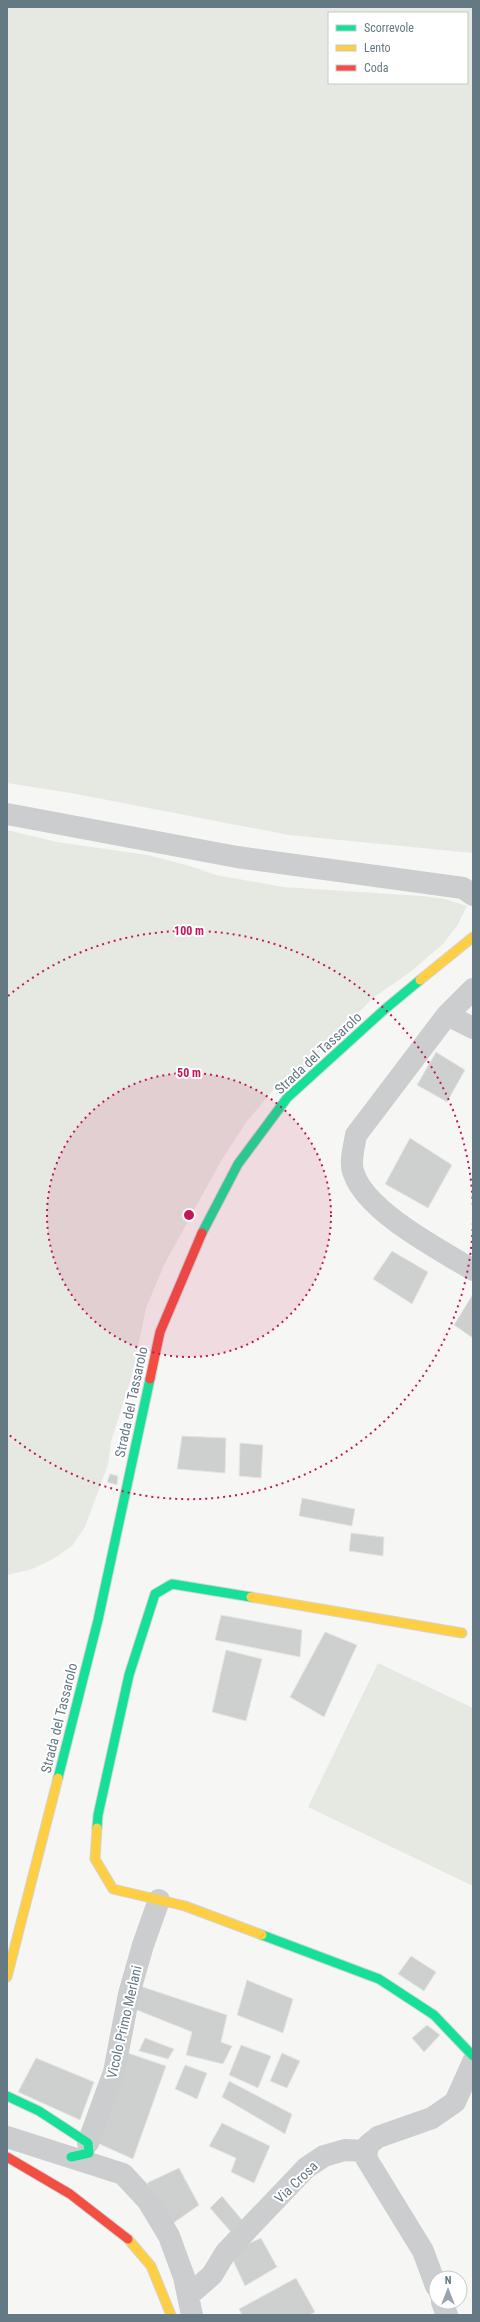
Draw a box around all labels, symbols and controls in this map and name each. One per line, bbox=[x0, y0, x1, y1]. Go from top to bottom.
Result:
legend bbox=[328, 12, 468, 84]
text: Scorrevole bbox=[364, 21, 414, 35]
text: Lento bbox=[364, 41, 391, 55]
text: Coda bbox=[364, 61, 389, 75]
text: 100 m bbox=[174, 924, 204, 938]
street label: Strada del Tassarolo bbox=[271, 1009, 365, 1097]
text: 50 m bbox=[177, 1066, 201, 1080]
centre of rings bbox=[182, 1208, 196, 1222]
street label: Strada del Tassarolo bbox=[111, 1345, 151, 1459]
street label: Strada del Tassarolo bbox=[38, 1661, 80, 1775]
street label: Vicolo Primo Merlani bbox=[103, 1964, 145, 2080]
street label: Via Crosa bbox=[271, 2158, 321, 2206]
north arrow bbox=[428, 2270, 468, 2310]
text: N bbox=[445, 2274, 452, 2287]

